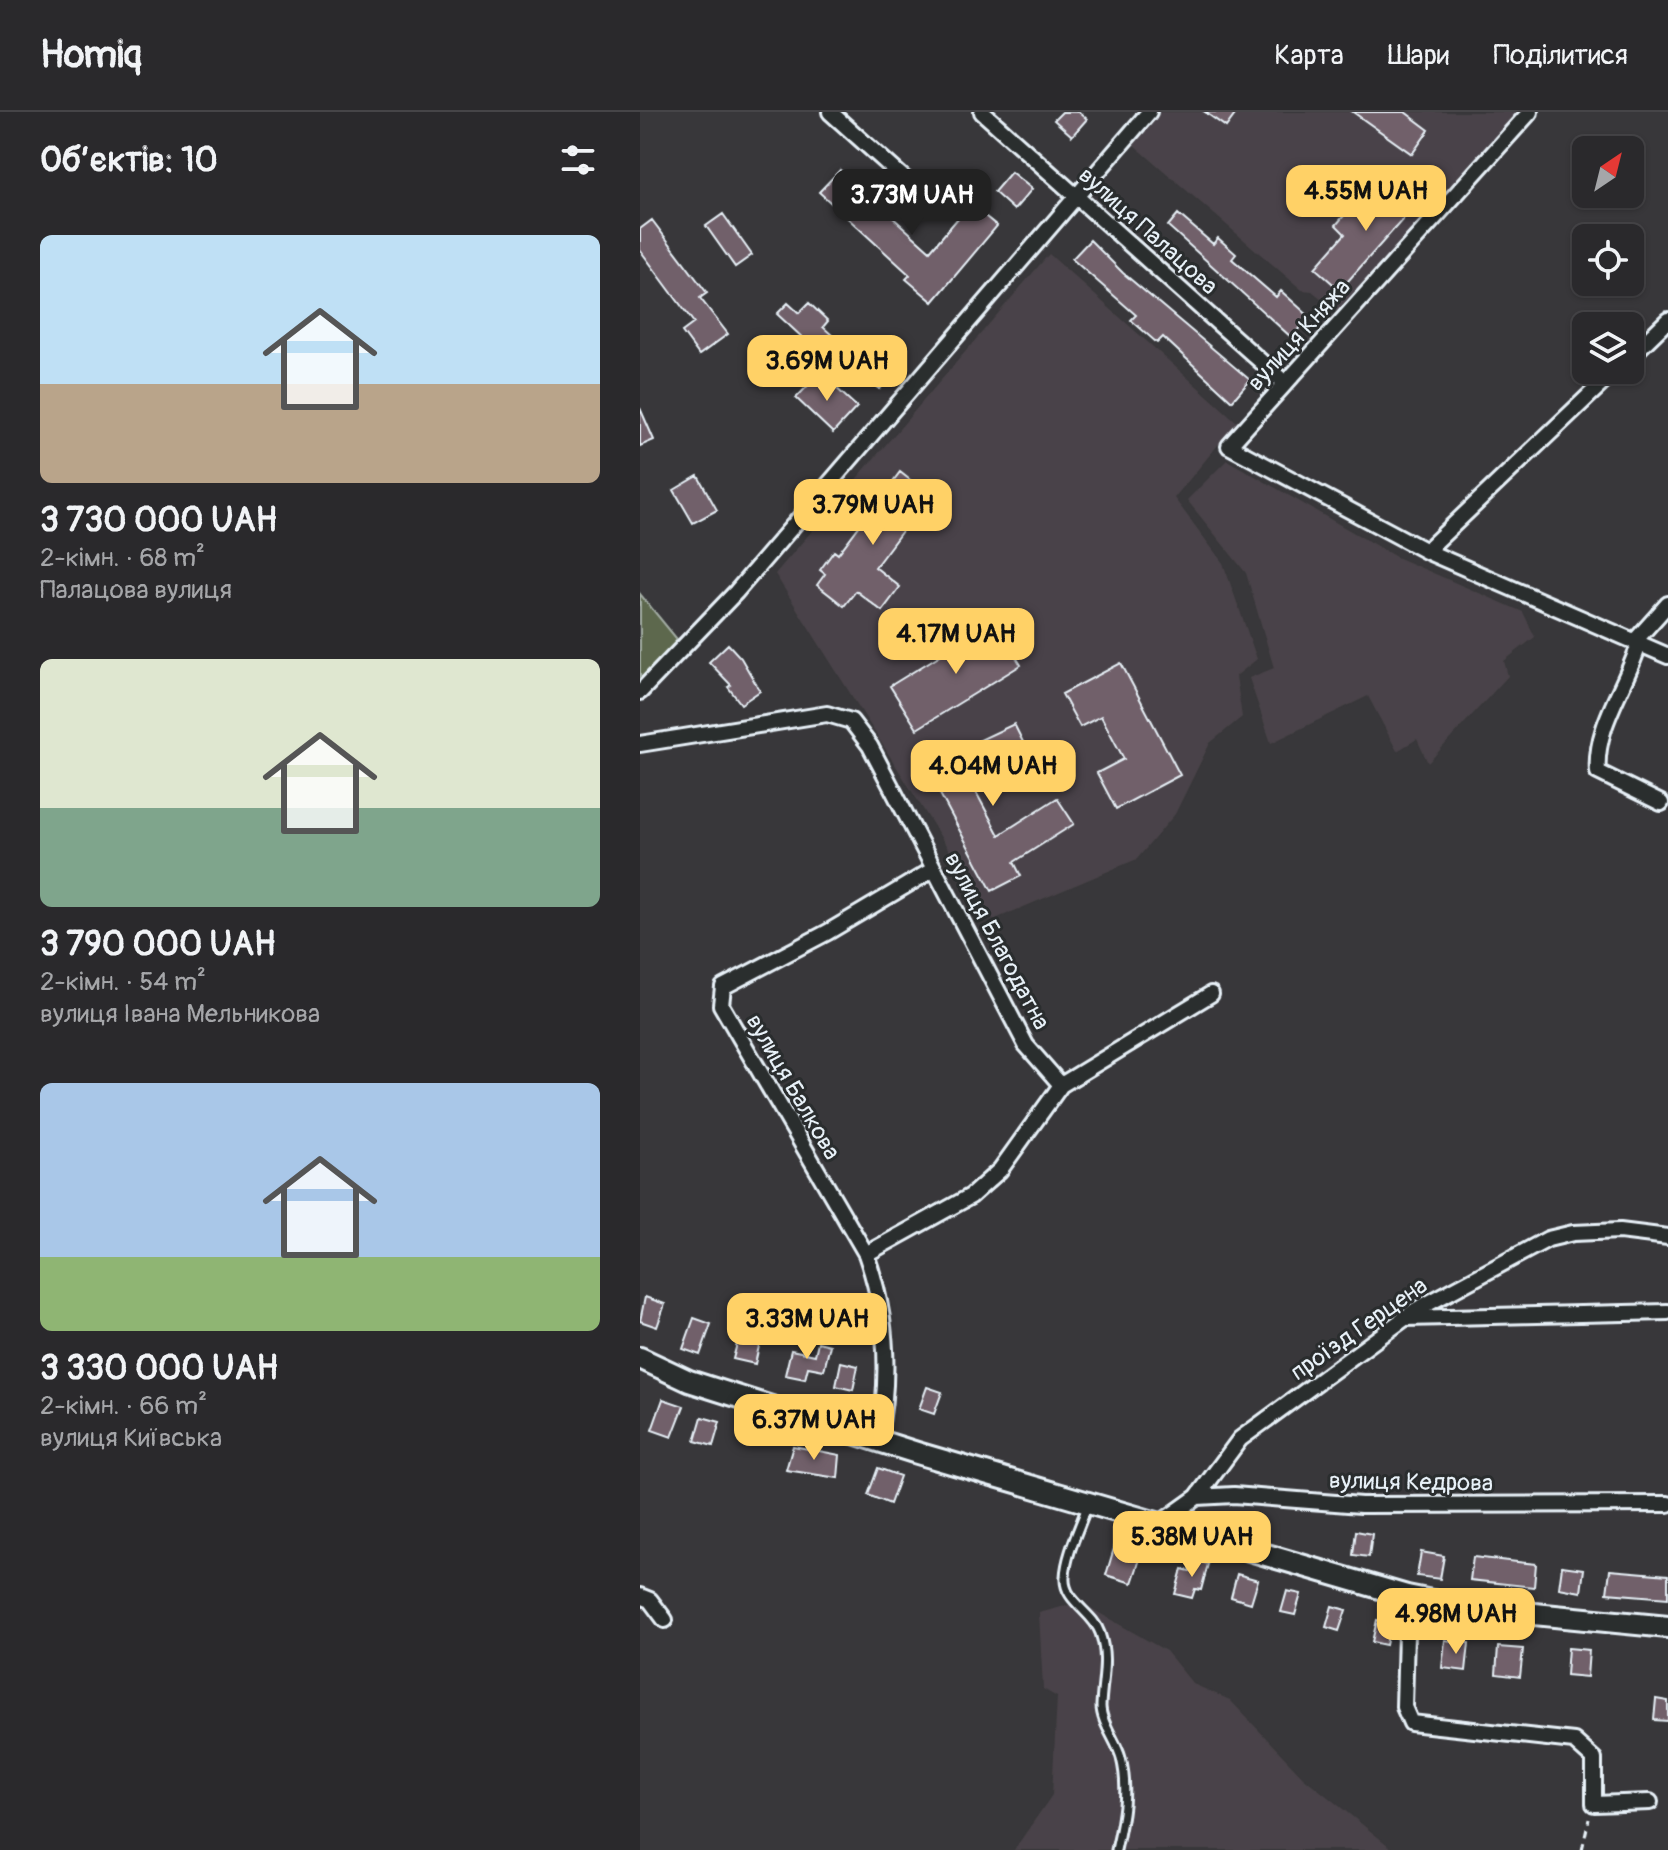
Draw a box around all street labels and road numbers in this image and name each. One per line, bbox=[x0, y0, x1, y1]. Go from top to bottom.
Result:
street label: вулиця Палацова bbox=[1072, 161, 1224, 301]
street label: вулиця Княжа bbox=[1241, 273, 1357, 397]
street label: вулиця Благодатна bbox=[938, 847, 1056, 1035]
street label: вулиця Балкова bbox=[740, 1009, 846, 1165]
street label: проїзд Герцена bbox=[1285, 1271, 1433, 1387]
street label: вулиця Кедрова bbox=[1329, 1466, 1493, 1498]

